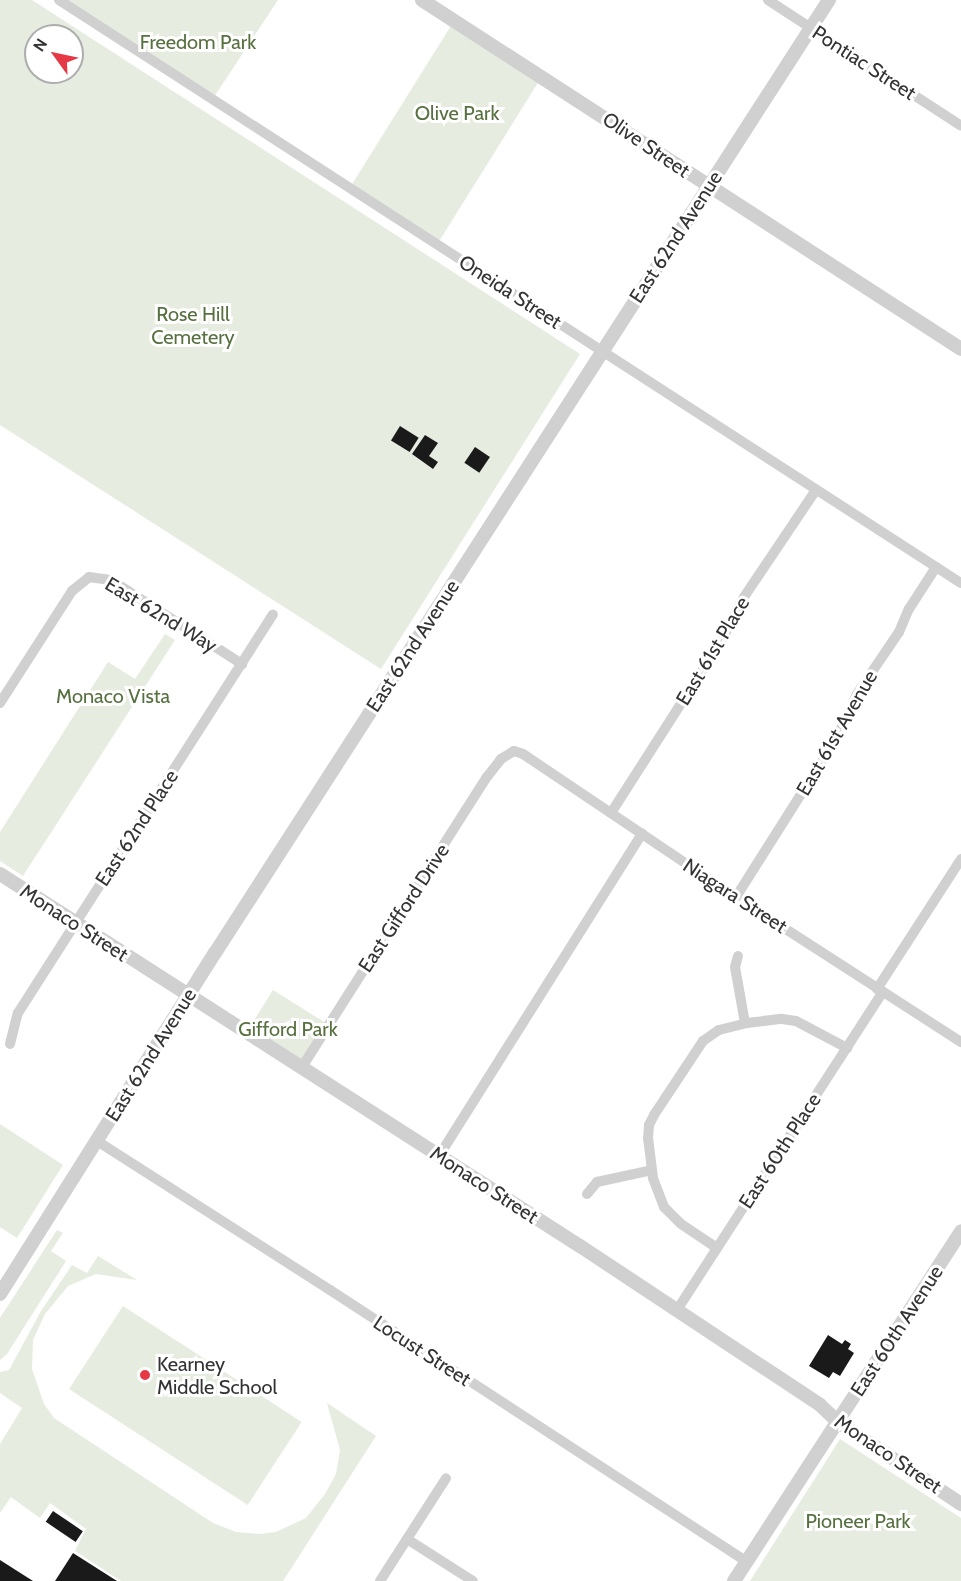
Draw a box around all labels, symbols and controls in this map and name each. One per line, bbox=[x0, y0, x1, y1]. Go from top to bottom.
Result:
street label: Pontiac Street bbox=[808, 21, 920, 105]
north arrow bbox=[24, 24, 84, 84]
park label: Freedom Park bbox=[140, 30, 256, 54]
text: N bbox=[29, 35, 51, 55]
park label: Olive Park bbox=[415, 101, 499, 125]
street label: Olive Street bbox=[598, 107, 694, 183]
street label: East 62nd Avenue bbox=[624, 167, 728, 307]
street label: Oneida Street bbox=[454, 250, 566, 334]
park label: Rose Hill Cemetery bbox=[151, 303, 235, 350]
street label: East 62nd Way bbox=[101, 572, 221, 658]
street label: East 62nd Avenue bbox=[361, 576, 465, 716]
street label: East 61st Place bbox=[671, 592, 755, 710]
street label: East 61st Avenue bbox=[791, 666, 883, 800]
park label: Monaco Vista bbox=[56, 684, 170, 708]
street label: East 62nd Place bbox=[91, 765, 183, 891]
street label: East Gifford Drive bbox=[354, 839, 454, 977]
street label: Niagara Street bbox=[679, 854, 791, 938]
street label: Monaco Street bbox=[16, 879, 132, 967]
street label: East 62nd Avenue bbox=[100, 984, 202, 1126]
park label: Gifford Park bbox=[238, 1017, 338, 1041]
street label: East 60th Place bbox=[734, 1089, 826, 1213]
street label: Monaco Street bbox=[426, 1141, 542, 1229]
street label: East 60th Avenue bbox=[846, 1261, 948, 1401]
street label: Locust Street bbox=[369, 1311, 475, 1391]
place label: Kearney Middle School bbox=[157, 1352, 277, 1399]
marker: Kearney Middle School bbox=[138, 1368, 152, 1382]
street label: Monaco Street bbox=[830, 1409, 946, 1499]
park label: Pioneer Park bbox=[805, 1509, 911, 1533]

